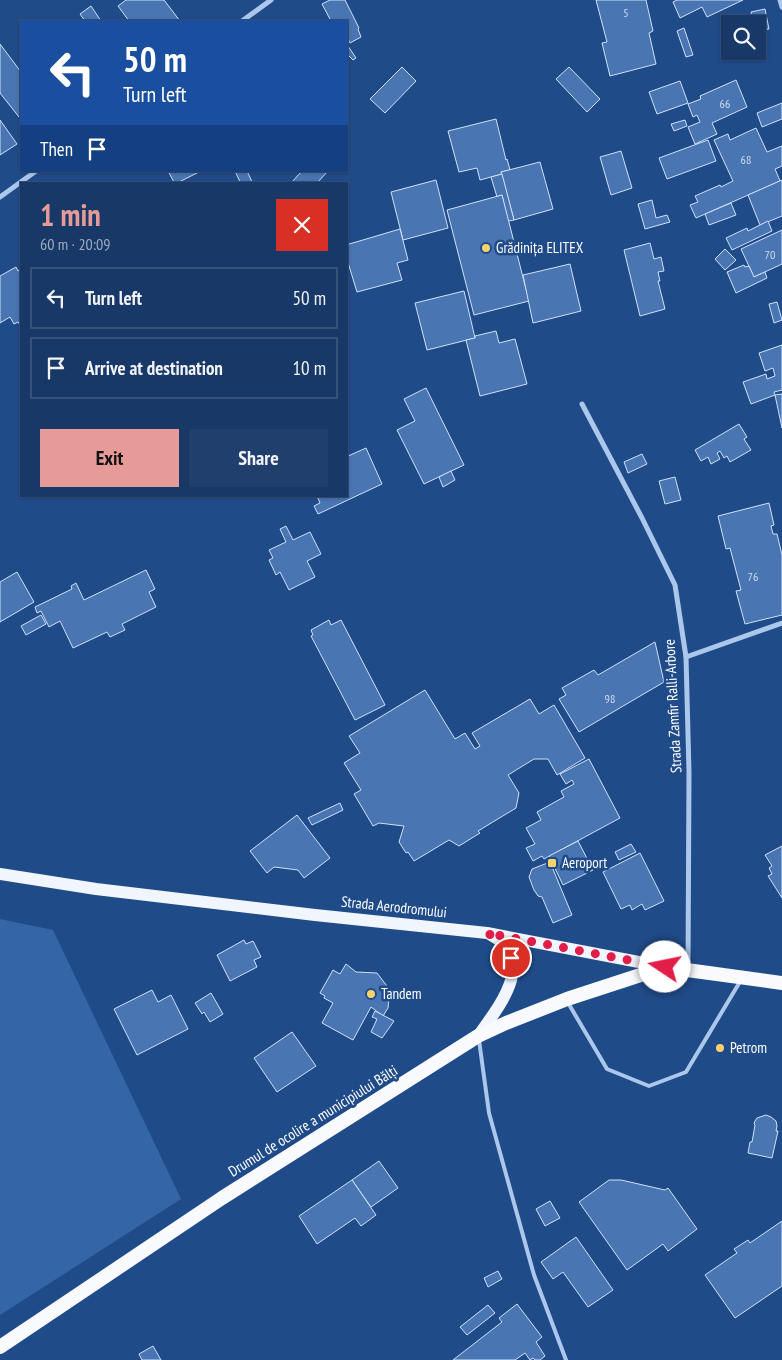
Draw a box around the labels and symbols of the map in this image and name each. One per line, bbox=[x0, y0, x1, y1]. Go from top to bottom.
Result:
house number: 5 bbox=[623, 5, 629, 20]
house number: 66 bbox=[720, 96, 730, 111]
house number: 68 bbox=[741, 152, 751, 167]
place label: Grădinița ELITEX bbox=[496, 238, 584, 257]
marker: Grădinița ELITEX bbox=[480, 242, 492, 254]
house number: 70 bbox=[765, 247, 775, 262]
house number: 76 bbox=[748, 569, 758, 584]
street label: Strada Zamfir Ralli-Arbore bbox=[659, 638, 686, 774]
house number: 98 bbox=[605, 691, 615, 706]
place label: Aeroport bbox=[562, 853, 607, 872]
marker: Aeroport bbox=[546, 857, 558, 869]
street label: Strada Aerodromului bbox=[340, 892, 448, 922]
pin bbox=[490, 937, 532, 979]
position arrow bbox=[638, 940, 690, 992]
place label: Tandem bbox=[381, 984, 421, 1003]
marker: Tandem bbox=[365, 988, 377, 1000]
place label: Petrom bbox=[730, 1038, 767, 1057]
marker: Petrom bbox=[714, 1042, 726, 1054]
street label: Drumul de ocolire a municipiului Bălți bbox=[225, 1061, 401, 1181]

